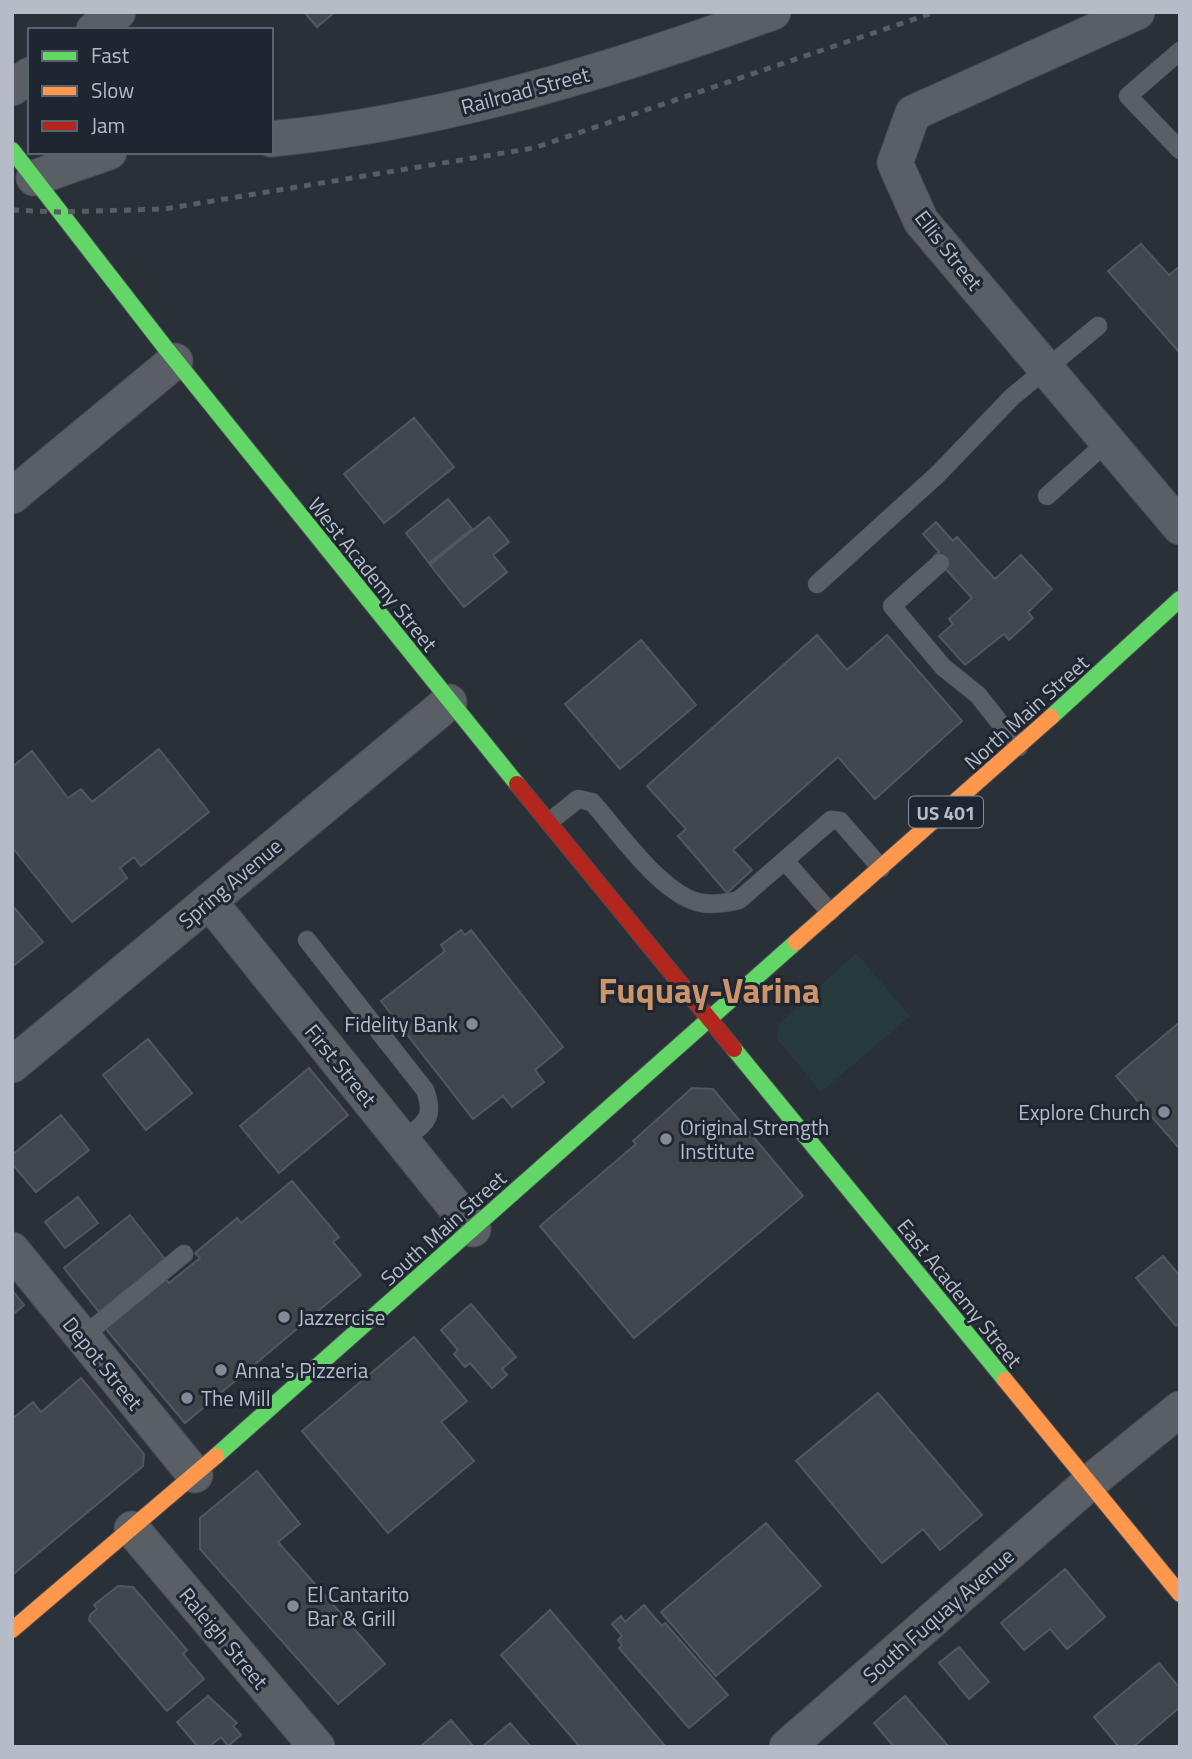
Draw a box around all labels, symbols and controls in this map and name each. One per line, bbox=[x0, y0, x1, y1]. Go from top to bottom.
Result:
legend bbox=[28, 28, 273, 154]
text: Fast bbox=[91, 39, 130, 71]
street label: Railroad Street bbox=[457, 57, 593, 122]
text: Slow bbox=[91, 74, 134, 106]
text: Jam bbox=[91, 109, 125, 141]
street label: Ellis Street bbox=[907, 203, 991, 298]
street label: West Academy Street bbox=[301, 490, 446, 659]
street label: North Main Street bbox=[956, 647, 1096, 777]
road number: US 401 bbox=[909, 796, 983, 828]
street label: Spring Avenue bbox=[171, 830, 289, 936]
district label: Fuquay-Varina bbox=[598, 963, 820, 1017]
place label: Fidelity Bank bbox=[344, 1008, 458, 1040]
marker: Fidelity Bank bbox=[464, 1016, 480, 1032]
street label: First Street bbox=[297, 1017, 385, 1114]
place label: Explore Church bbox=[1018, 1096, 1150, 1128]
marker: Explore Church bbox=[1156, 1104, 1172, 1120]
place label: Original Strength Institute bbox=[680, 1111, 829, 1167]
marker: Original Strength Institute bbox=[658, 1131, 674, 1147]
street label: South Main Street bbox=[373, 1162, 514, 1293]
street label: East Academy Street bbox=[890, 1211, 1031, 1375]
place label: Jazzercise bbox=[298, 1301, 385, 1333]
street label: Depot Street bbox=[55, 1309, 151, 1417]
marker: Jazzercise bbox=[276, 1309, 292, 1325]
place label: Anna's Pizzeria bbox=[235, 1354, 369, 1386]
marker: Anna's Pizzeria bbox=[213, 1362, 229, 1378]
place label: The Mill bbox=[201, 1382, 271, 1414]
marker: The Mill bbox=[179, 1390, 195, 1406]
street label: South Fuquay Avenue bbox=[855, 1540, 1021, 1690]
place label: El Cantarito Bar & Grill bbox=[307, 1578, 409, 1634]
street label: Raleigh Street bbox=[172, 1580, 277, 1696]
marker: El Cantarito Bar & Grill bbox=[285, 1598, 301, 1614]

